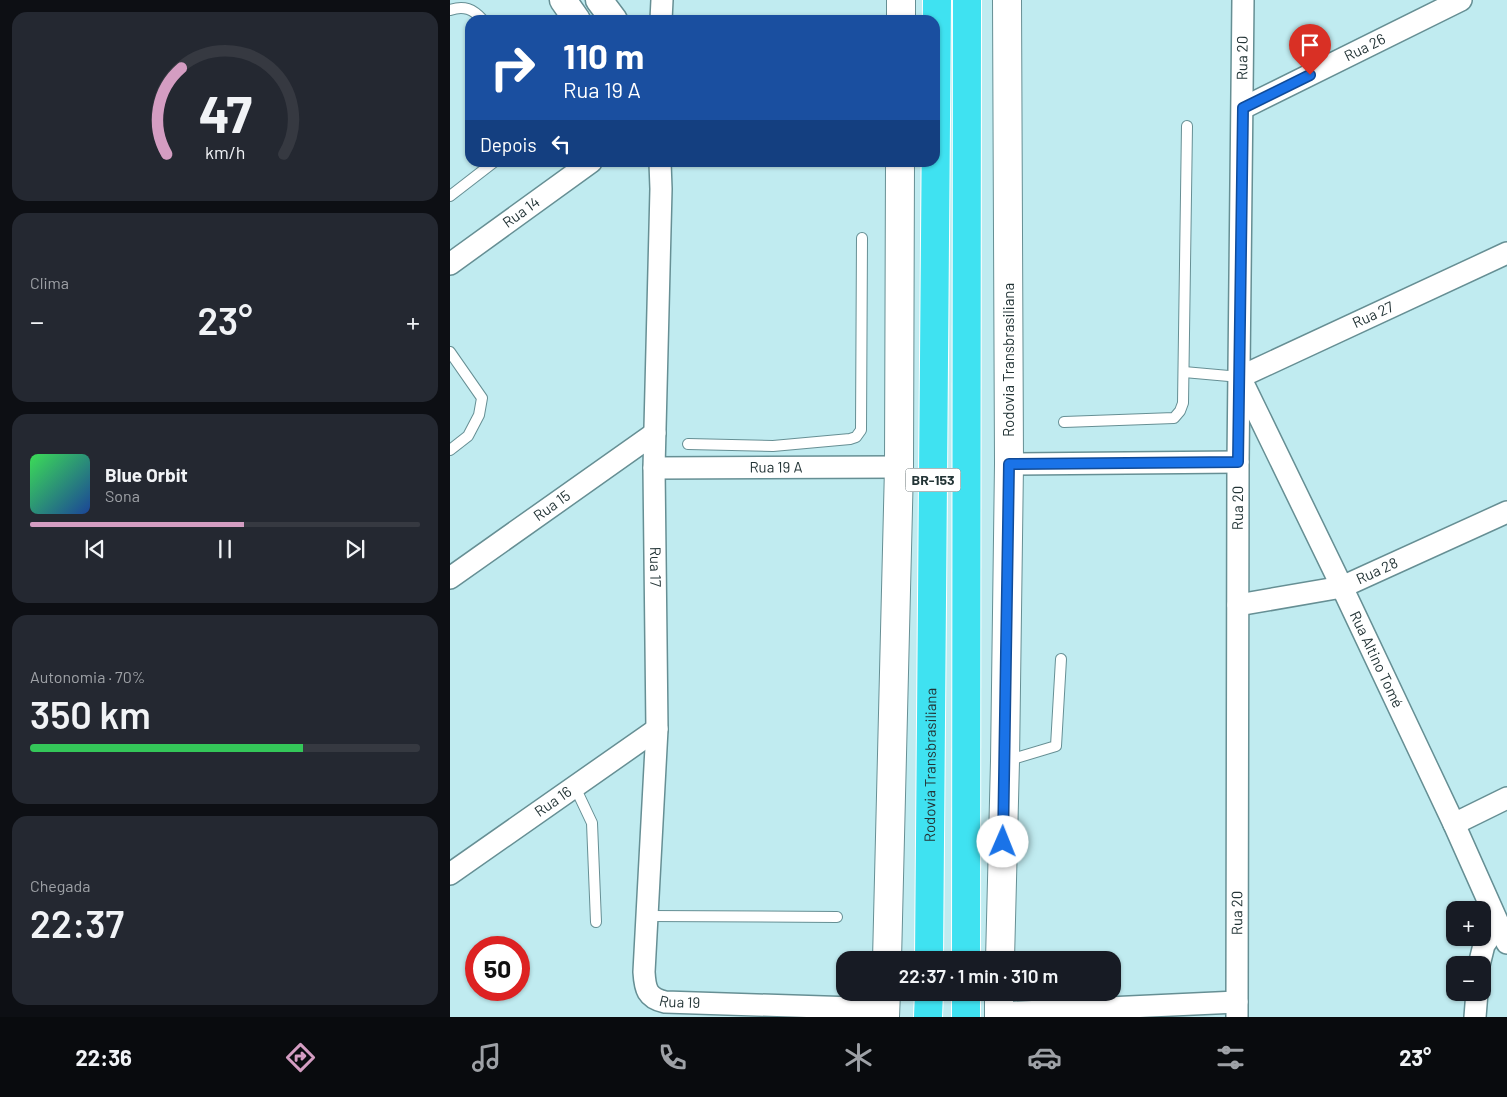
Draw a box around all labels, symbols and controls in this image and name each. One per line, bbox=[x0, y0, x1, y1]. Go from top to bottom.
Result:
pin bbox=[1289, 24, 1331, 75]
street label: Rua 26 bbox=[1341, 29, 1388, 64]
icon: arrive bbox=[1296, 31, 1324, 59]
text: 110 m bbox=[563, 34, 644, 76]
icon: right bbox=[480, 35, 545, 100]
street label: Rua 20 bbox=[1232, 36, 1251, 80]
text: Rua 19 A bbox=[563, 76, 641, 102]
text: 47 bbox=[198, 81, 252, 143]
icon: left bbox=[547, 130, 575, 158]
text: Depois bbox=[480, 133, 537, 156]
text: km/h bbox=[205, 141, 245, 163]
street label: Rua 14 bbox=[499, 192, 543, 231]
text: Clima bbox=[30, 273, 69, 292]
street label: Rodovia Transbrasiliana bbox=[999, 283, 1017, 437]
text: 23° bbox=[197, 297, 253, 343]
street label: Rua 27 bbox=[1349, 297, 1396, 331]
text: − bbox=[30, 304, 44, 338]
text: + bbox=[406, 304, 420, 338]
street label: Rua 19 A bbox=[749, 457, 803, 476]
text: Blue Orbit bbox=[105, 463, 188, 486]
road number: BR-153 bbox=[906, 468, 960, 492]
text: Sona bbox=[105, 486, 140, 505]
street label: Rua 15 bbox=[530, 486, 573, 524]
street label: Rua 20 bbox=[1228, 486, 1246, 530]
icon: previous bbox=[81, 535, 109, 563]
icon: pause bbox=[211, 535, 239, 563]
icon: next bbox=[341, 535, 369, 563]
street label: Rua 17 bbox=[647, 547, 665, 587]
street label: Rua 28 bbox=[1353, 553, 1400, 587]
street label: Rua Altino Tomé bbox=[1347, 608, 1408, 710]
text: Autonomia · 70% bbox=[30, 667, 145, 686]
street label: Rodovia Transbrasiliana bbox=[920, 688, 939, 842]
text: 350 km bbox=[30, 691, 151, 737]
street label: Rua 16 bbox=[531, 782, 575, 820]
position arrow bbox=[976, 815, 1028, 867]
text: Chegada bbox=[30, 876, 90, 895]
street label: Rua 20 bbox=[1227, 891, 1245, 935]
text: 22:37 bbox=[30, 900, 124, 946]
map controls bbox=[1446, 901, 1491, 1001]
button: + bbox=[1446, 901, 1491, 946]
speed limit sign: 50 bbox=[465, 936, 530, 1001]
button: − bbox=[1446, 956, 1491, 1001]
text: 22:37 · 1 min · 310 m bbox=[899, 964, 1058, 987]
street label: Rua 19 bbox=[658, 991, 701, 1011]
icon: directions bbox=[283, 1040, 318, 1075]
icon: music bbox=[469, 1040, 504, 1075]
icon: phone bbox=[655, 1040, 690, 1075]
icon: climate bbox=[841, 1040, 876, 1075]
icon: car bbox=[1027, 1040, 1062, 1075]
icon: filters bbox=[1213, 1040, 1248, 1075]
text: 22:36 bbox=[76, 1044, 132, 1070]
text: 23° bbox=[1399, 1044, 1431, 1070]

